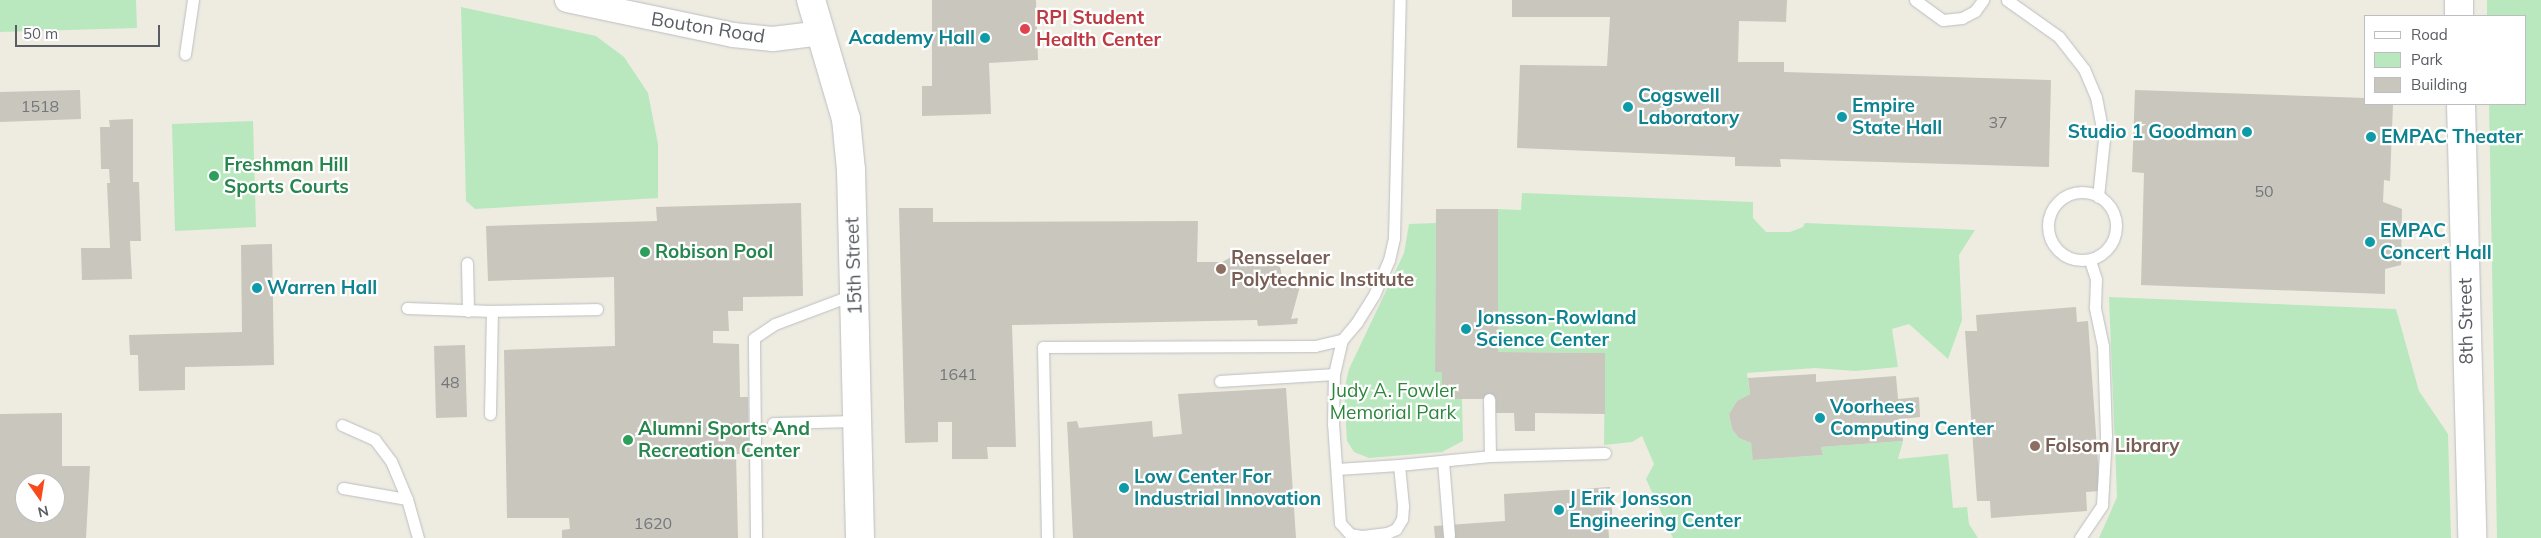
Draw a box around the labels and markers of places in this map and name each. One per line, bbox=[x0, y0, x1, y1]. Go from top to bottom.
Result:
place label: RPI Student Health Center bbox=[1036, 7, 1161, 51]
marker: RPI Student Health Center bbox=[1018, 22, 1032, 36]
place label: Academy Hall bbox=[848, 27, 975, 49]
marker: Academy Hall bbox=[979, 32, 991, 44]
place label: Cogswell Laboratory bbox=[1638, 85, 1739, 129]
place label: Empire State Hall bbox=[1852, 95, 1942, 139]
marker: Cogswell Laboratory bbox=[1622, 101, 1634, 113]
marker: Empire State Hall bbox=[1836, 111, 1848, 123]
place label: Studio 1 Goodman bbox=[2068, 121, 2237, 143]
marker: Studio 1 Goodman bbox=[2241, 126, 2253, 138]
place label: EMPAC Theater bbox=[2381, 126, 2523, 148]
marker: EMPAC Theater bbox=[2365, 131, 2377, 143]
place label: Freshman Hill Sports Courts bbox=[224, 154, 349, 198]
marker: Freshman Hill Sports Courts bbox=[208, 170, 220, 182]
place label: EMPAC Concert Hall bbox=[2380, 220, 2492, 264]
marker: EMPAC Concert Hall bbox=[2364, 236, 2376, 248]
place label: Robison Pool bbox=[655, 241, 773, 263]
marker: Robison Pool bbox=[639, 246, 651, 258]
place label: Rensselaer Polytechnic Institute bbox=[1231, 247, 1414, 291]
marker: Rensselaer Polytechnic Institute bbox=[1215, 263, 1227, 275]
place label: Warren Hall bbox=[267, 277, 377, 299]
marker: Warren Hall bbox=[251, 282, 263, 294]
place label: Jonsson-Rowland Science Center bbox=[1476, 307, 1637, 351]
marker: Jonsson-Rowland Science Center bbox=[1460, 323, 1472, 335]
place label: Voorhees Computing Center bbox=[1830, 396, 1994, 440]
marker: Voorhees Computing Center bbox=[1814, 412, 1826, 424]
place label: Alumni Sports And Recreation Center bbox=[638, 418, 810, 462]
marker: Alumni Sports And Recreation Center bbox=[622, 434, 634, 446]
place label: Folsom Library bbox=[2045, 435, 2180, 457]
marker: Folsom Library bbox=[2029, 440, 2041, 452]
place label: Low Center For Industrial Innovation bbox=[1134, 466, 1321, 510]
marker: Low Center For Industrial Innovation bbox=[1118, 482, 1130, 494]
place label: J Erik Jonsson Engineering Center bbox=[1569, 488, 1741, 532]
marker: J Erik Jonsson Engineering Center bbox=[1553, 504, 1565, 516]

